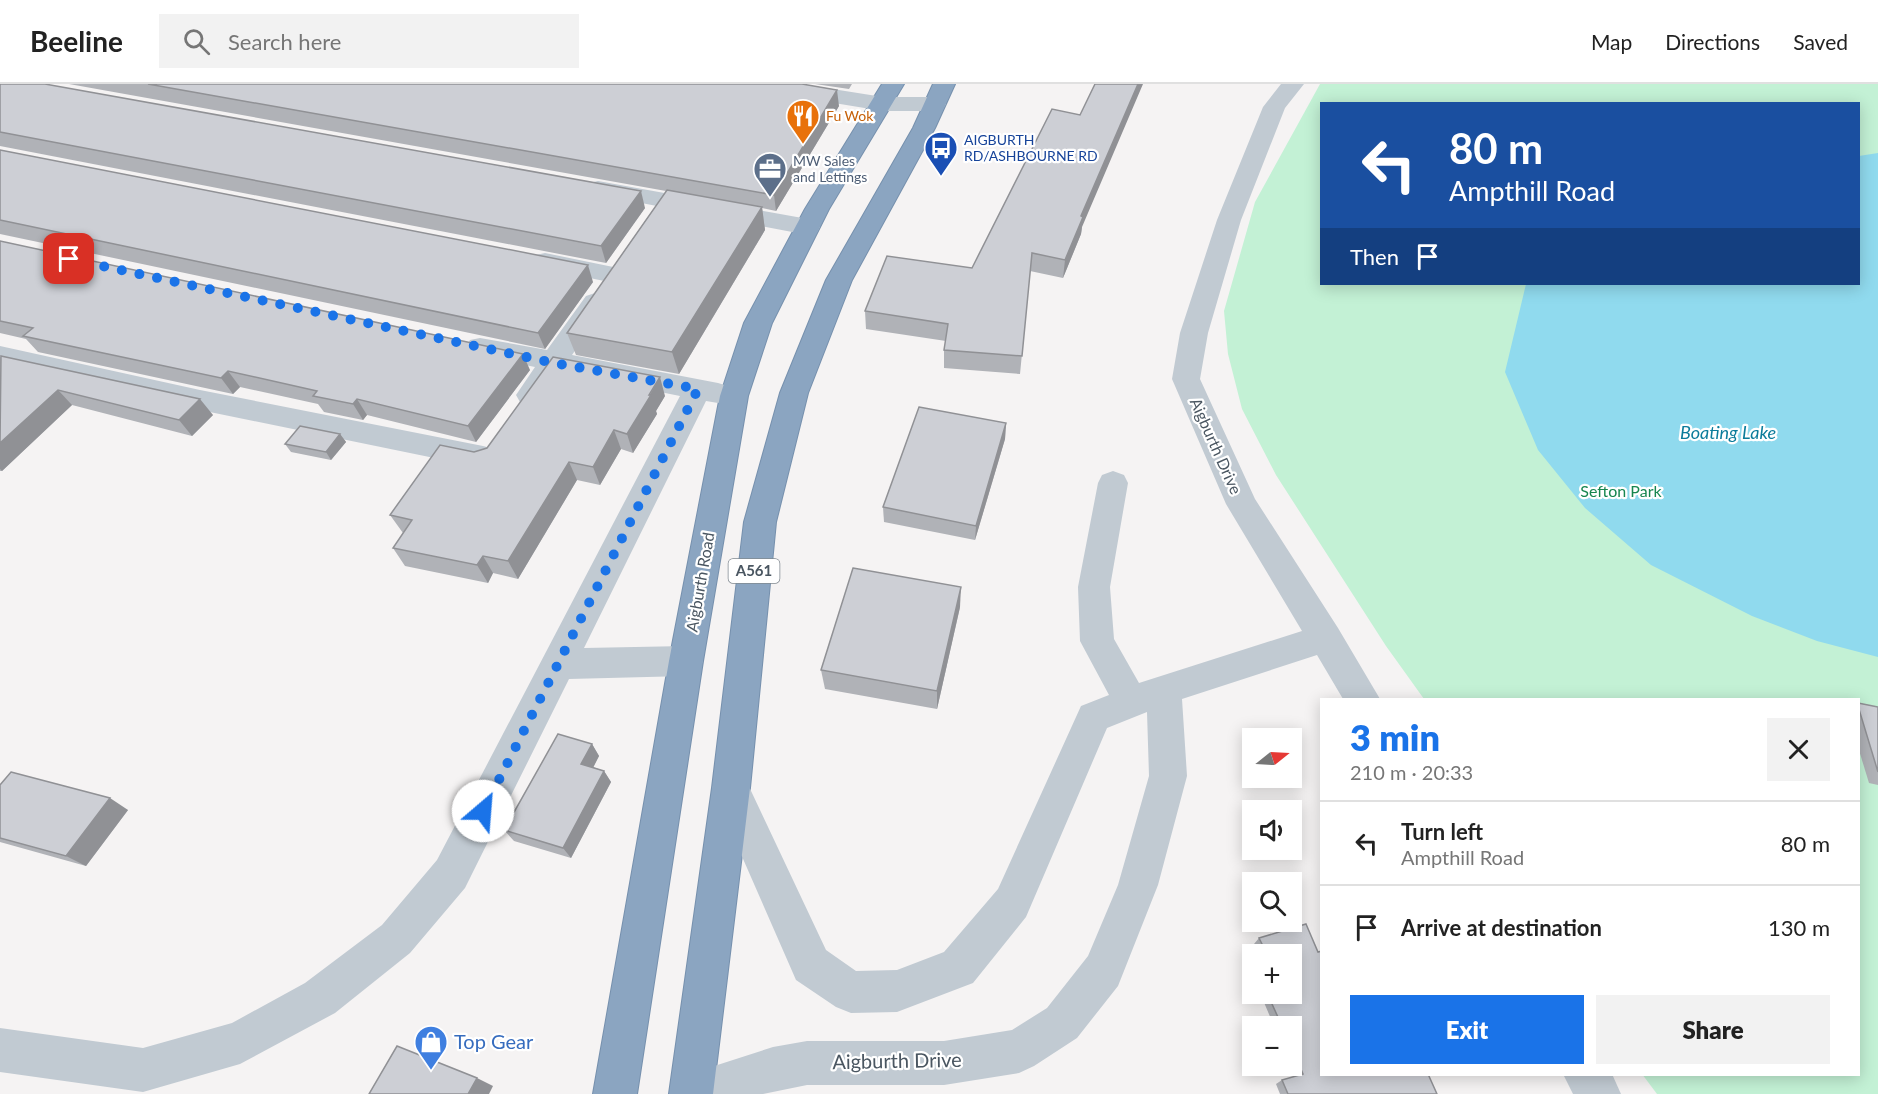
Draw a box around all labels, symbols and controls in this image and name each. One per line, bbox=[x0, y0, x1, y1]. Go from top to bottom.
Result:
search box bbox=[159, 14, 579, 68]
text: Beeline bbox=[30, 24, 123, 58]
icon: search bbox=[180, 25, 213, 58]
text: Search here bbox=[228, 28, 341, 55]
text: Map bbox=[1591, 29, 1632, 54]
text: Directions bbox=[1665, 29, 1760, 54]
text: Saved bbox=[1793, 29, 1848, 54]
restaurant icon: Fu Wok bbox=[785, 98, 821, 145]
place label: Fu Wok bbox=[826, 107, 874, 124]
text: 80 m bbox=[1449, 123, 1543, 173]
icon: left bbox=[1350, 126, 1428, 204]
bus stop icon: AIGBURTH RD/ASHBOURNE RD bbox=[923, 130, 959, 177]
place label: AIGBURTH RD/ASHBOURNE RD bbox=[964, 131, 1098, 164]
office icon: MW Sales and Lettings bbox=[752, 151, 788, 198]
place label: MW Sales and Lettings bbox=[793, 152, 867, 185]
text: Ampthill Road bbox=[1449, 174, 1615, 207]
pin bbox=[43, 233, 94, 284]
icon: arrive bbox=[1411, 240, 1444, 273]
icon: arrive bbox=[52, 242, 85, 275]
text: Then bbox=[1350, 243, 1399, 270]
street label: Aigburth Drive bbox=[1187, 395, 1246, 497]
water label: Boating Lake bbox=[1680, 421, 1776, 443]
park label: Sefton Park bbox=[1580, 481, 1663, 500]
street label: Aigburth Road bbox=[681, 531, 718, 633]
road number: A561 bbox=[728, 559, 780, 583]
text: 3 min bbox=[1350, 715, 1440, 759]
button: close bbox=[1767, 718, 1830, 781]
north arrow bbox=[1242, 728, 1302, 788]
map controls bbox=[1242, 728, 1302, 1076]
text: 210 m · 20:33 bbox=[1350, 760, 1473, 784]
position arrow bbox=[451, 779, 515, 843]
button: sound bbox=[1242, 800, 1302, 860]
text: Turn left bbox=[1401, 818, 1483, 845]
icon: left bbox=[1350, 827, 1383, 860]
text: 80 m bbox=[1781, 830, 1830, 857]
text: Ampthill Road bbox=[1401, 845, 1524, 869]
button: search bbox=[1242, 872, 1302, 932]
icon: arrive bbox=[1350, 911, 1383, 944]
text: Arrive at destination bbox=[1401, 914, 1602, 941]
text: 130 m bbox=[1768, 914, 1830, 941]
button: + bbox=[1242, 944, 1302, 1004]
button: Exit bbox=[1350, 995, 1584, 1064]
button: Share bbox=[1596, 995, 1830, 1064]
button: − bbox=[1242, 1016, 1302, 1076]
shop icon: Top Gear bbox=[413, 1024, 449, 1071]
place label: Top Gear bbox=[454, 1029, 534, 1053]
street label: Aigburth Drive bbox=[832, 1047, 962, 1073]

